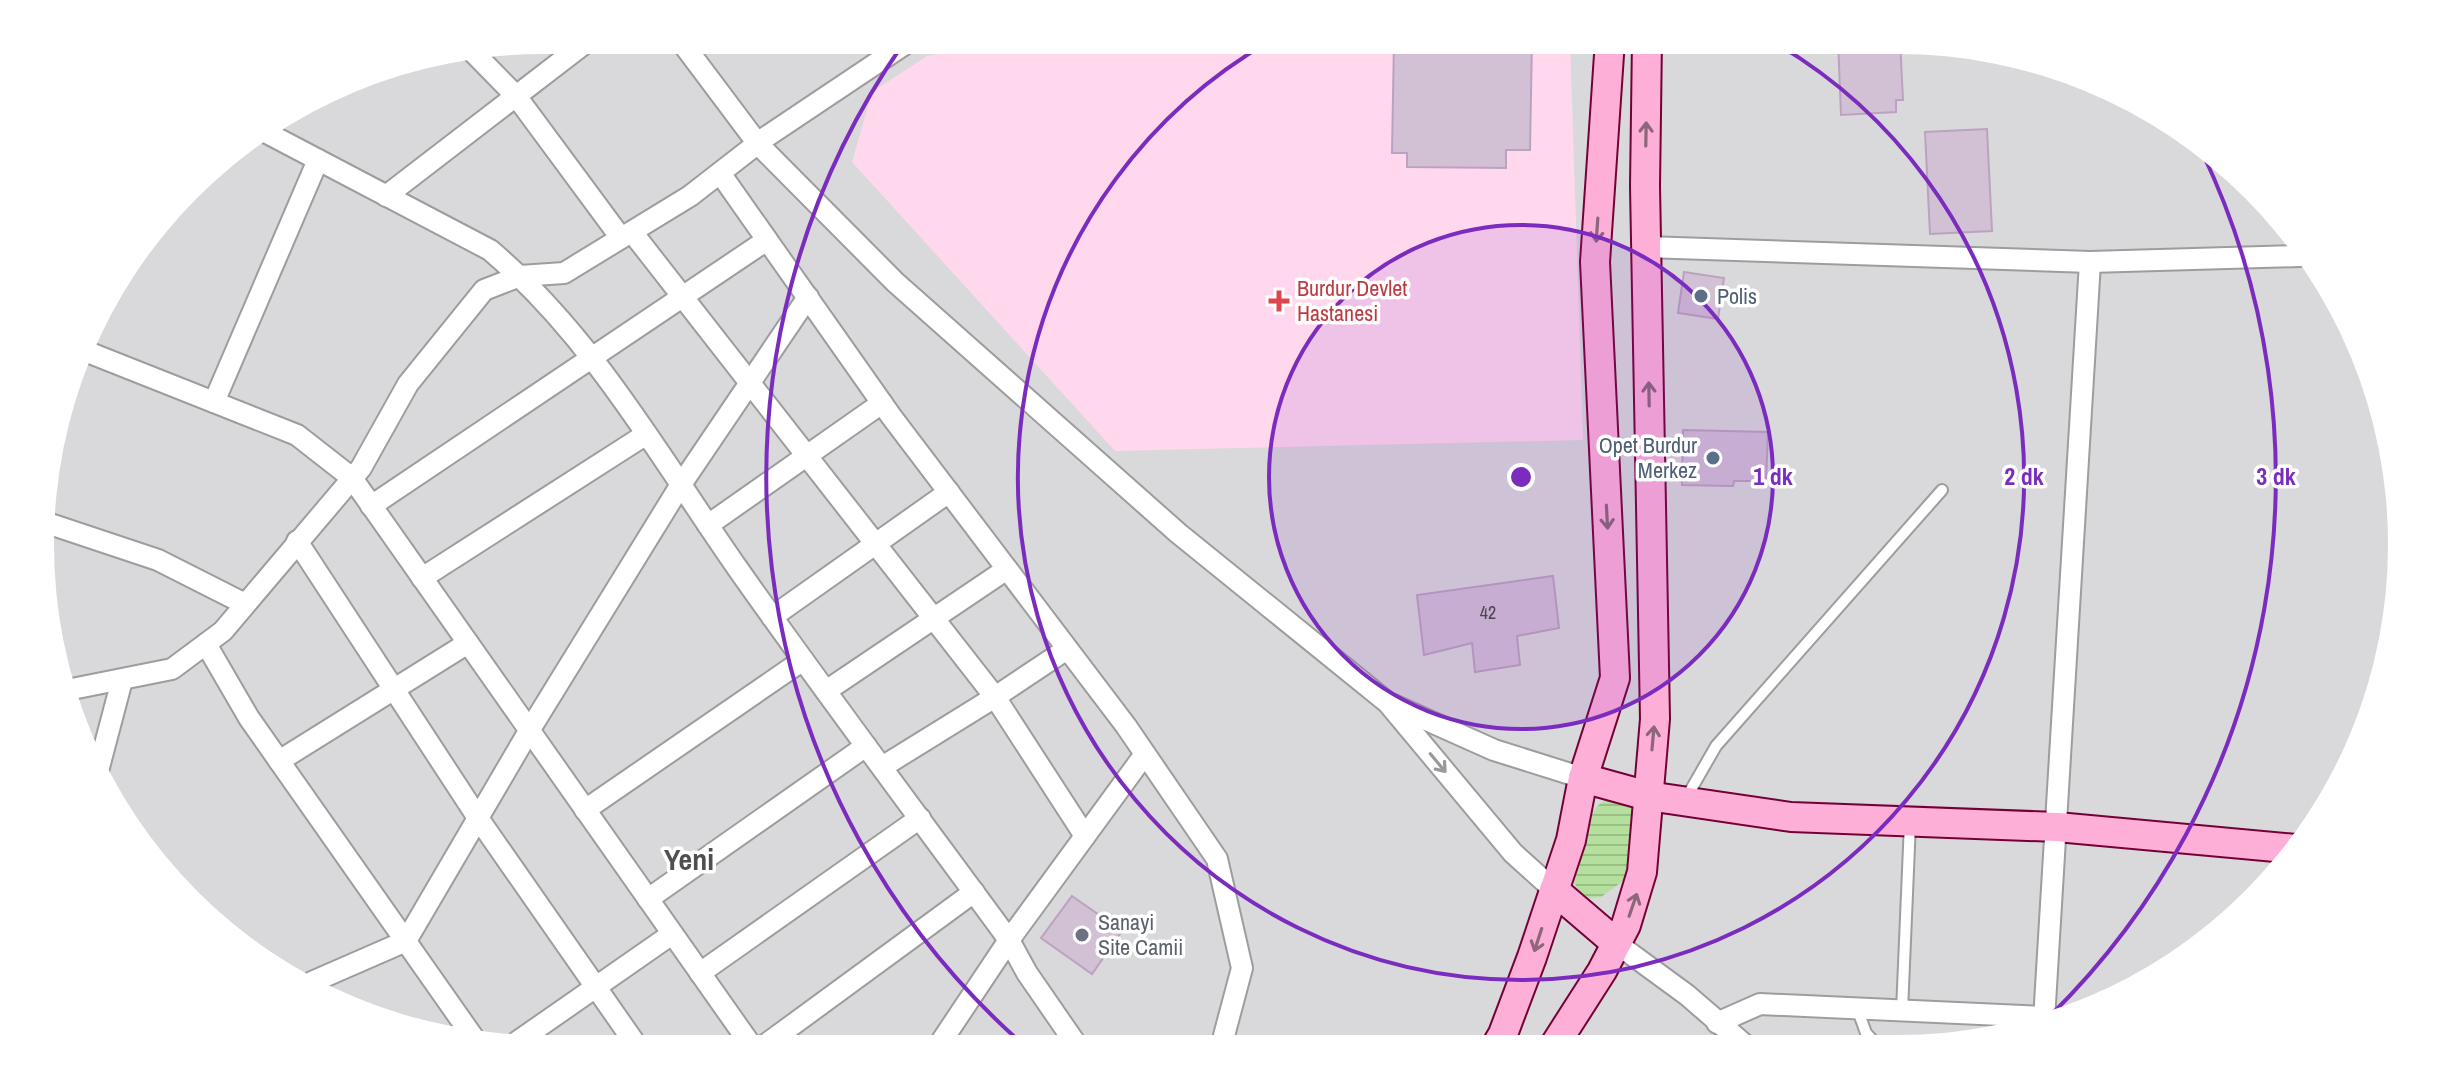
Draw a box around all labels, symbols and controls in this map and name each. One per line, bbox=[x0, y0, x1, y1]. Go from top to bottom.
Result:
one-way arrow bbox=[1638, 121, 1654, 148]
one-way arrow bbox=[1589, 216, 1604, 243]
place label: Burdur Devlet Hastanesi bbox=[1297, 273, 1407, 328]
place label: Polis bbox=[1717, 281, 1757, 311]
marker: Polis bbox=[1692, 287, 1710, 305]
marker: Burdur Devlet Hastanesi bbox=[1268, 290, 1290, 312]
one-way arrow bbox=[1642, 381, 1657, 408]
place label: Opet Burdur Merkez bbox=[1599, 430, 1697, 485]
marker: Opet Burdur Merkez bbox=[1704, 449, 1722, 467]
text: 1 dk bbox=[1753, 460, 1793, 492]
text: 2 dk bbox=[2004, 460, 2044, 492]
text: 3 dk bbox=[2256, 460, 2296, 492]
centre of rings bbox=[1507, 463, 1535, 491]
one-way arrow bbox=[1600, 503, 1615, 530]
house number: 42 bbox=[1480, 600, 1496, 625]
one-way arrow bbox=[1646, 725, 1661, 752]
one-way arrow bbox=[1429, 752, 1447, 772]
district label: Yeni bbox=[664, 839, 714, 879]
one-way arrow bbox=[1626, 893, 1641, 918]
place label: Sanayi Site Camii bbox=[1098, 907, 1183, 962]
marker: Sanayi Site Camii bbox=[1073, 926, 1091, 944]
one-way arrow bbox=[1529, 928, 1544, 953]

